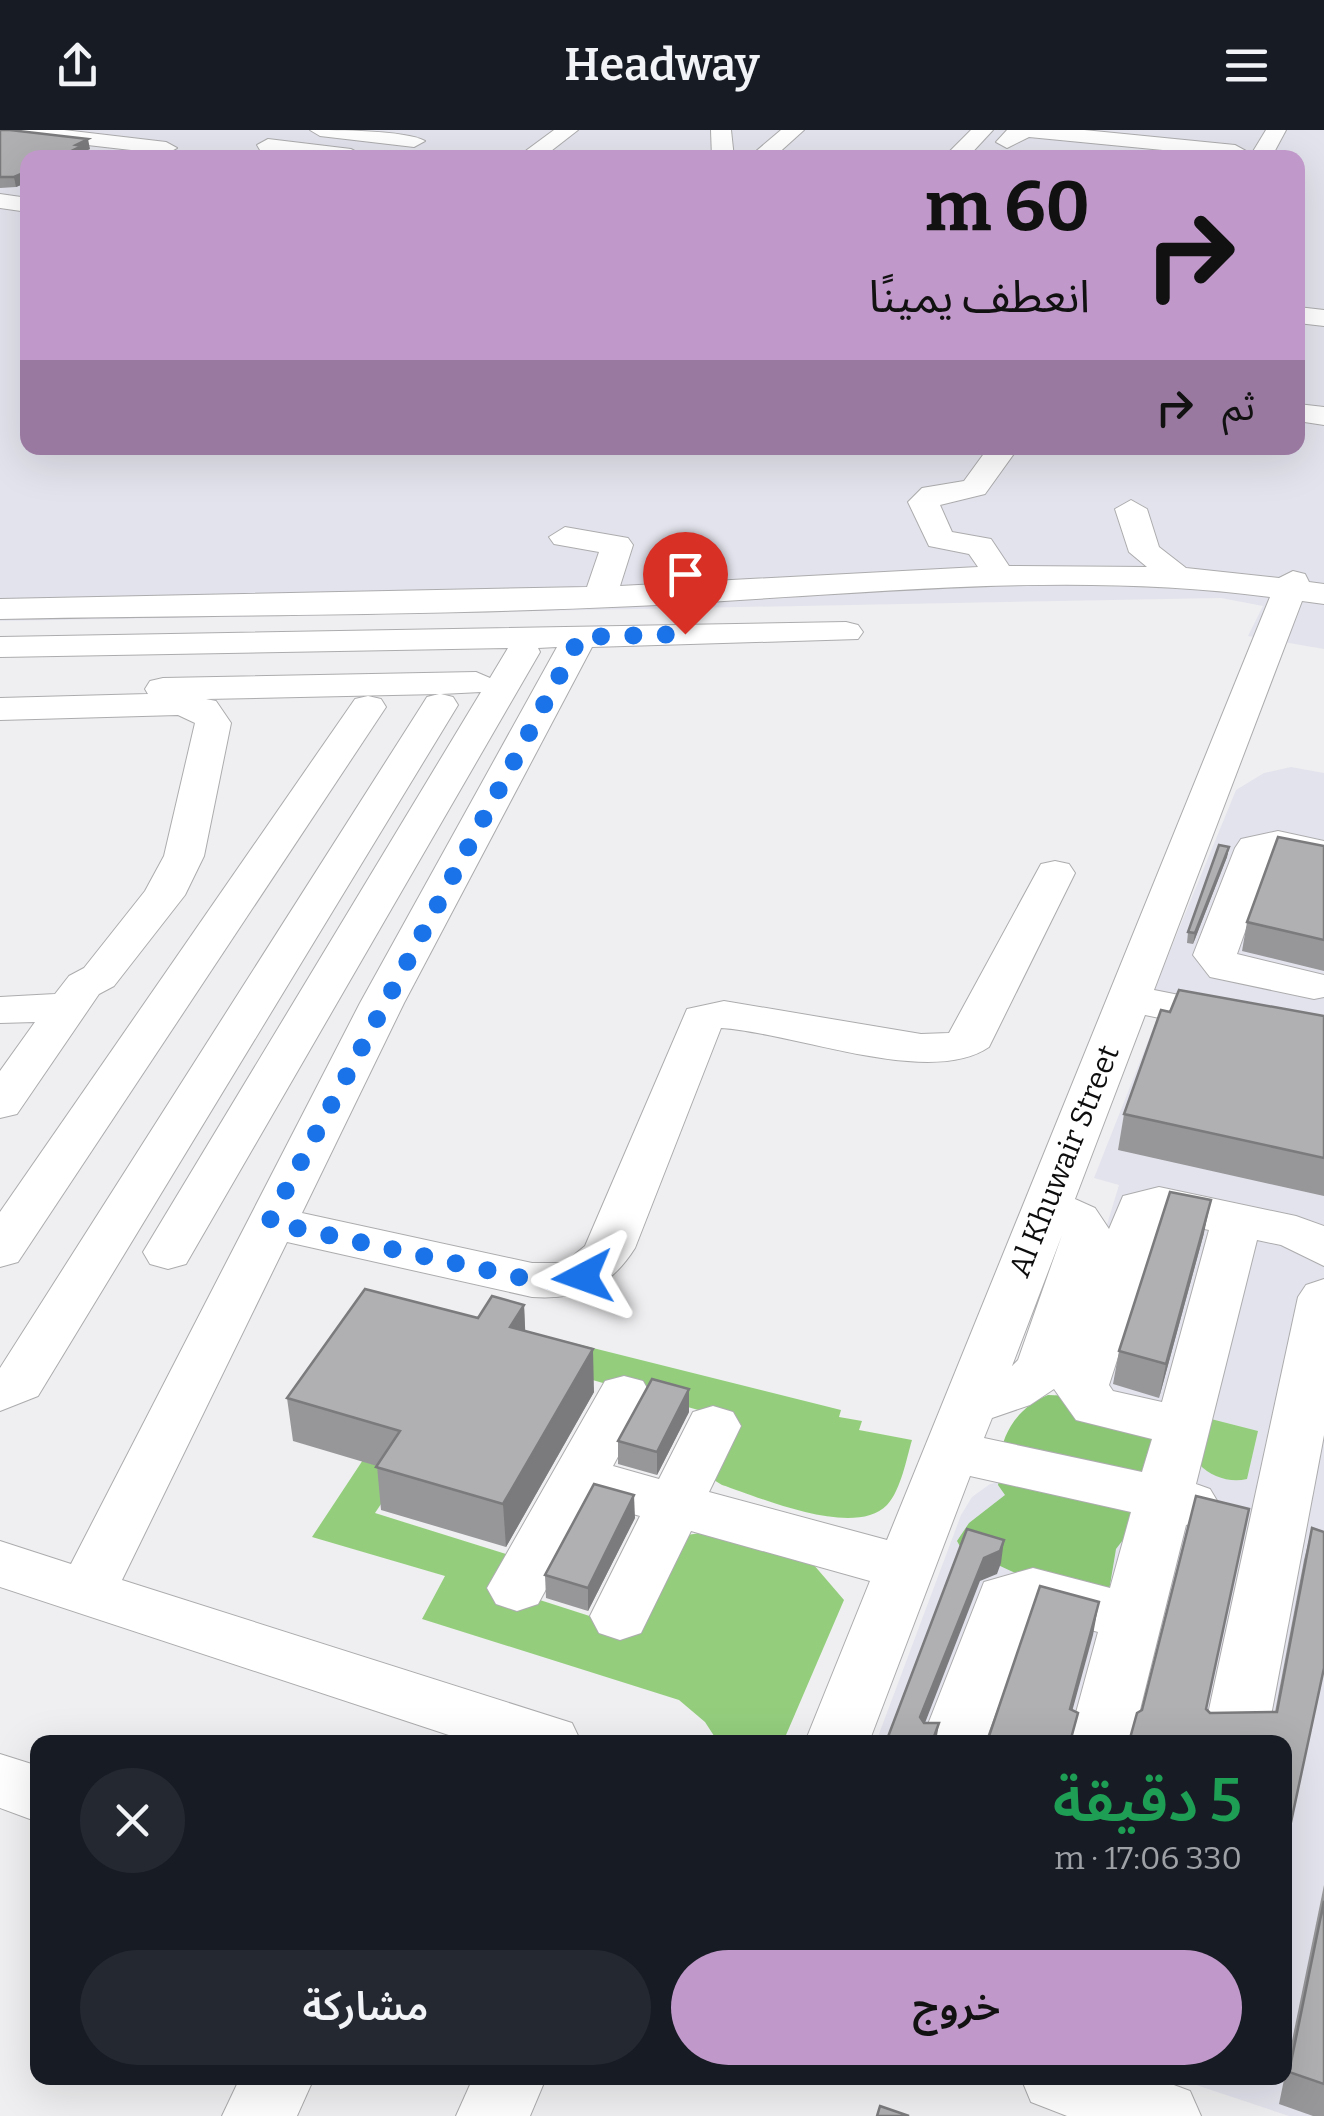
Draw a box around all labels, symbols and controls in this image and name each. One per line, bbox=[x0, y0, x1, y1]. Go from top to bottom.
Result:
icon: share bbox=[50, 38, 105, 93]
text: Headway bbox=[564, 38, 760, 92]
icon: menu bbox=[1219, 38, 1274, 93]
text: 60 m bbox=[925, 165, 1090, 249]
icon: right bbox=[1125, 190, 1255, 320]
text: انعطف يمينًا bbox=[869, 270, 1090, 324]
icon: right bbox=[1147, 380, 1202, 435]
text: ثم bbox=[1222, 384, 1255, 430]
pin bbox=[643, 532, 728, 635]
icon: arrive bbox=[658, 547, 713, 602]
street label: Al Khuwair Street bbox=[1001, 1040, 1127, 1282]
position arrow bbox=[531, 1225, 635, 1329]
text: 5 دقيقة bbox=[1053, 1765, 1242, 1837]
button: close bbox=[80, 1768, 185, 1873]
text: 330 m · 17:06 bbox=[1054, 1839, 1242, 1877]
button: مشاركة bbox=[80, 1950, 651, 2065]
button: خروج bbox=[671, 1950, 1242, 2065]

